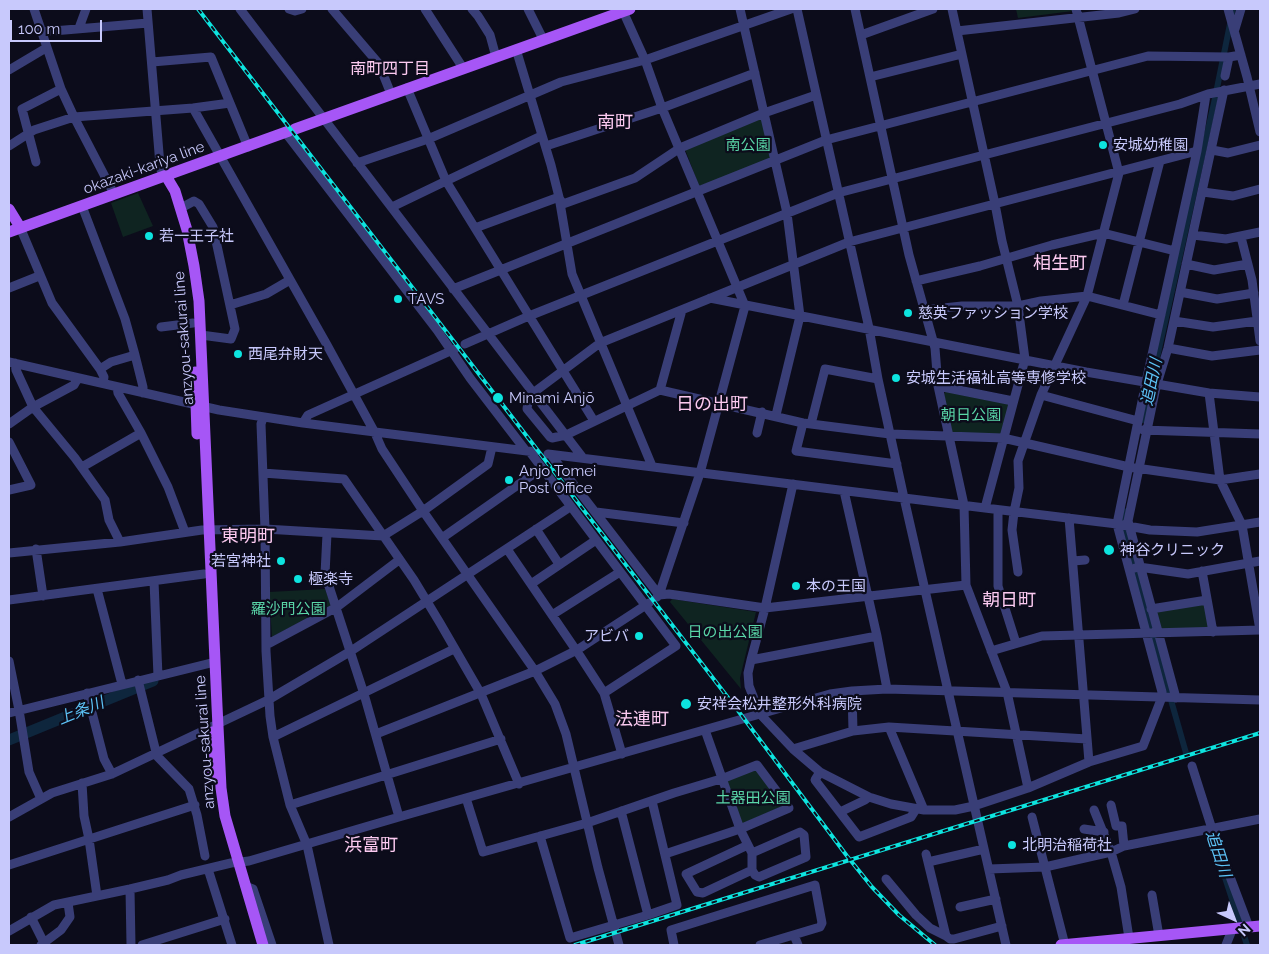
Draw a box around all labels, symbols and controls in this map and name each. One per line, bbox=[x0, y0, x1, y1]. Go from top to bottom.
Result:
scale bar bbox=[12, 10, 105, 42]
text: 100 m bbox=[18, 20, 60, 38]
district label: 南町四丁目 bbox=[350, 59, 430, 79]
district label: 南町 bbox=[597, 112, 633, 134]
park label: 南公園 bbox=[726, 136, 770, 154]
place label: 安城幼稚園 bbox=[1113, 136, 1188, 154]
street label: okazaki-kariya line bbox=[81, 138, 207, 198]
marker: 安城幼稚園 bbox=[1097, 139, 1109, 151]
place label: 若一王子社 bbox=[159, 227, 234, 245]
marker: 若一王子社 bbox=[143, 230, 155, 242]
district label: 相生町 bbox=[1033, 253, 1087, 275]
street label: anzyou-sakurai line bbox=[170, 271, 198, 405]
place label: TAVS bbox=[408, 290, 444, 308]
marker: TAVS bbox=[392, 293, 404, 305]
place label: 慈英ファッション学校 bbox=[918, 304, 1068, 322]
marker: 慈英ファッション学校 bbox=[902, 307, 914, 319]
place label: 西尾弁財天 bbox=[248, 345, 323, 363]
marker: 西尾弁財天 bbox=[232, 348, 244, 360]
water label: 追田川 bbox=[1138, 357, 1166, 407]
place label: 安城生活福祉高等専修学校 bbox=[906, 369, 1086, 387]
marker: 安城生活福祉高等専修学校 bbox=[890, 372, 902, 384]
place label: Minami Anjō bbox=[509, 389, 594, 407]
marker: Minami Anjō bbox=[491, 391, 505, 405]
district label: 日の出町 bbox=[676, 394, 748, 416]
park label: 朝日公園 bbox=[941, 406, 1001, 424]
place label: Anjo Tomei Post Office bbox=[519, 462, 596, 497]
marker: Anjo Tomei Post Office bbox=[503, 474, 515, 486]
district label: 東明町 bbox=[221, 526, 275, 548]
place label: 神谷クリニック bbox=[1120, 541, 1225, 559]
marker: 神谷クリニック bbox=[1102, 543, 1116, 557]
place label: 若宮神社 bbox=[211, 552, 271, 570]
marker: 若宮神社 bbox=[275, 555, 287, 567]
place label: 極楽寺 bbox=[308, 570, 353, 588]
marker: 極楽寺 bbox=[292, 573, 304, 585]
place label: 本の王国 bbox=[806, 577, 866, 595]
marker: 本の王国 bbox=[790, 580, 802, 592]
district label: 朝日町 bbox=[982, 590, 1036, 612]
park label: 羅沙門公園 bbox=[251, 600, 325, 618]
park label: 日の出公園 bbox=[688, 623, 762, 641]
place label: アビバ bbox=[584, 627, 629, 645]
marker: アビバ bbox=[633, 630, 645, 642]
street label: anzyou-sakurai line bbox=[191, 675, 219, 809]
water label: 上条川 bbox=[55, 693, 107, 729]
place label: 安祥会松井整形外科病院 bbox=[697, 695, 862, 713]
marker: 安祥会松井整形外科病院 bbox=[679, 697, 693, 711]
district label: 法連町 bbox=[615, 709, 669, 731]
park label: 土器田公園 bbox=[716, 789, 790, 807]
water label: 追田川 bbox=[1201, 828, 1235, 880]
district label: 浜富町 bbox=[344, 835, 398, 857]
place label: 北明治稲荷社 bbox=[1022, 836, 1112, 854]
marker: 北明治稲荷社 bbox=[1006, 839, 1018, 851]
north arrow bbox=[1209, 894, 1259, 944]
text: N bbox=[1235, 920, 1254, 939]

